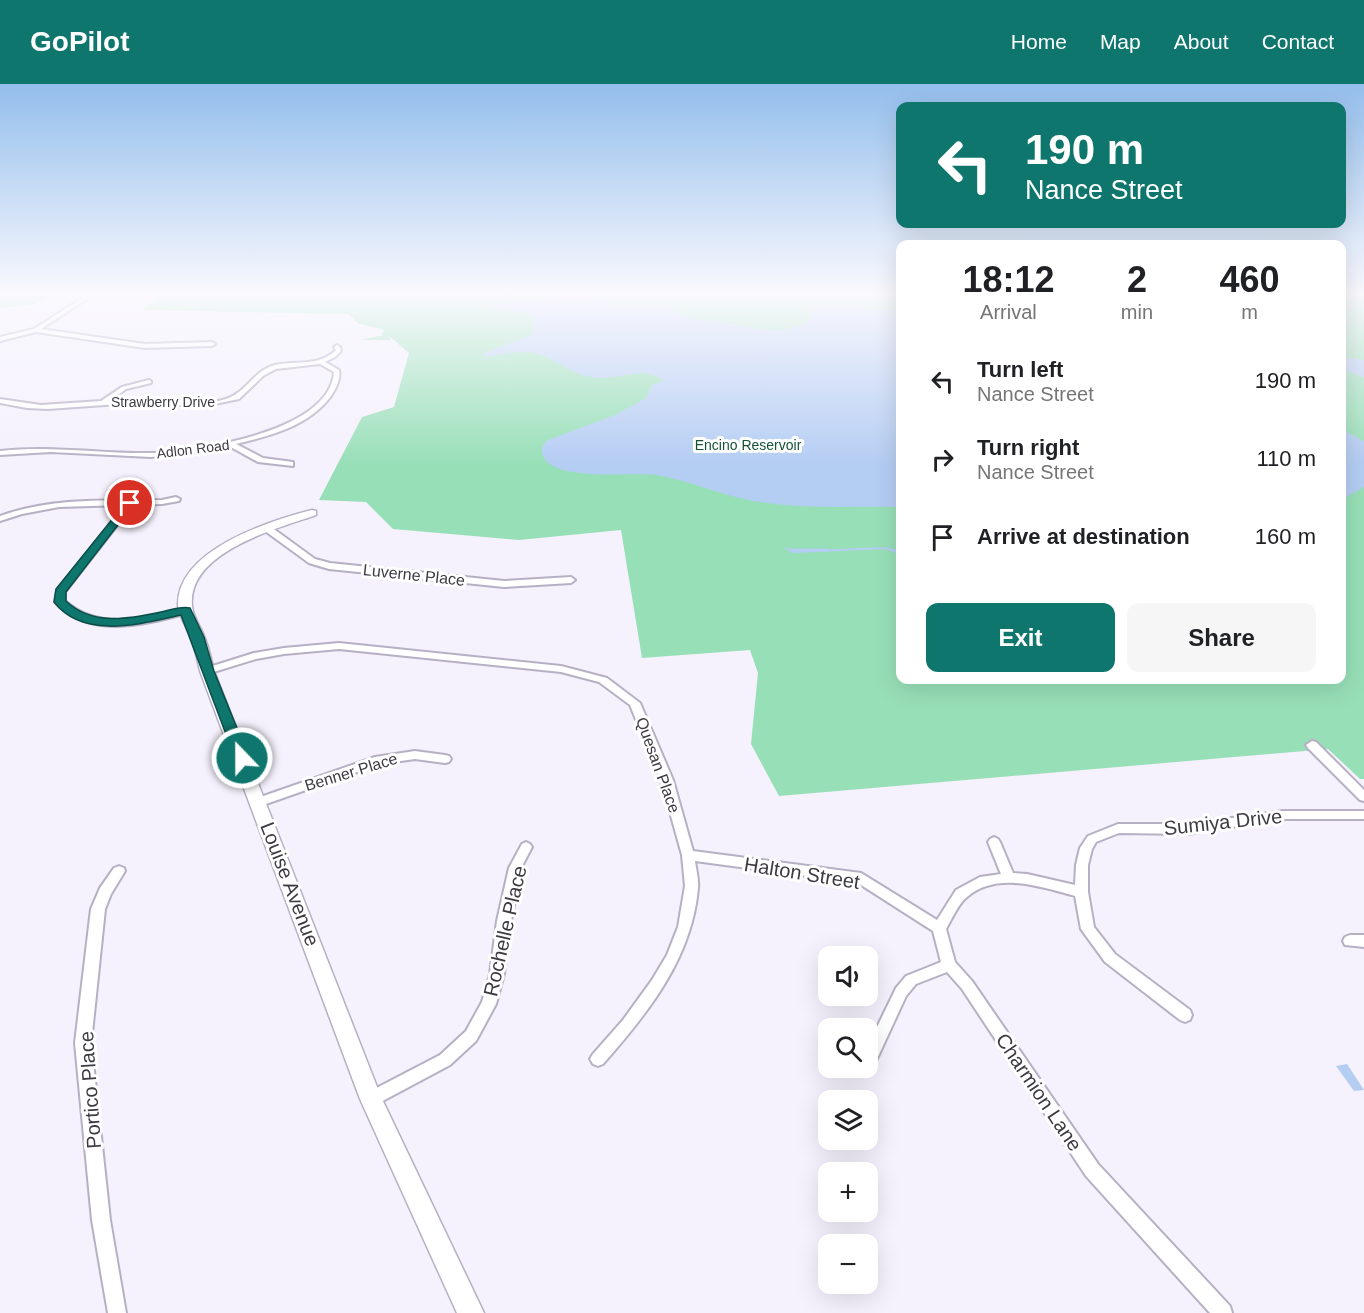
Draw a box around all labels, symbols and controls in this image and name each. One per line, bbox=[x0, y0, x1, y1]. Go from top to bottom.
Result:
text: GoPilot bbox=[30, 26, 130, 57]
text: Home bbox=[1011, 30, 1067, 53]
text: Map bbox=[1100, 30, 1141, 53]
text: About bbox=[1174, 30, 1229, 53]
text: Contact bbox=[1262, 30, 1334, 53]
icon: left bbox=[926, 126, 1004, 204]
text: 190 m bbox=[1025, 126, 1144, 173]
text: Nance Street bbox=[1025, 175, 1183, 205]
text: 18:12 bbox=[962, 259, 1054, 300]
text: 2 bbox=[1127, 259, 1147, 300]
text: 460 bbox=[1219, 259, 1280, 300]
text: Arrival bbox=[980, 301, 1037, 323]
text: min bbox=[1121, 301, 1153, 323]
text: m bbox=[1241, 301, 1258, 323]
text: Turn left bbox=[977, 357, 1063, 382]
icon: left bbox=[926, 365, 959, 398]
text: 190 m bbox=[1255, 368, 1316, 393]
text: Nance Street bbox=[977, 383, 1094, 405]
street label: Strawberry Drive bbox=[111, 394, 215, 410]
text: Turn right bbox=[977, 435, 1079, 460]
street label: Adlon Road bbox=[156, 437, 230, 461]
park label: Encino Reservoir bbox=[695, 437, 802, 453]
icon: right bbox=[926, 443, 959, 476]
text: 110 m bbox=[1256, 446, 1316, 471]
text: Nance Street bbox=[977, 461, 1094, 483]
pin bbox=[104, 477, 155, 528]
icon: arrive bbox=[113, 486, 146, 519]
icon: arrive bbox=[926, 521, 959, 554]
text: Arrive at destination bbox=[977, 524, 1190, 549]
text: 160 m bbox=[1255, 524, 1316, 549]
street label: Luverne Place bbox=[362, 561, 466, 589]
button: Exit bbox=[926, 603, 1115, 672]
button: Share bbox=[1127, 603, 1316, 672]
street label: Quesan Place bbox=[633, 715, 683, 815]
position arrow bbox=[210, 726, 274, 790]
street label: Benner Place bbox=[303, 750, 400, 794]
street label: Sumiya Drive bbox=[1163, 805, 1283, 839]
street label: Louise Avenue bbox=[256, 819, 324, 949]
street label: Halton Street bbox=[743, 853, 862, 893]
street label: Rochelle Place bbox=[479, 864, 531, 998]
map controls bbox=[818, 946, 878, 1294]
button: sound bbox=[818, 946, 878, 1006]
button: search bbox=[818, 1018, 878, 1078]
street label: Charmion Lane bbox=[992, 1029, 1086, 1155]
street label: Portico Place bbox=[75, 1030, 105, 1150]
button: layers bbox=[818, 1090, 878, 1150]
button: + bbox=[818, 1162, 878, 1222]
button: − bbox=[818, 1234, 878, 1294]

